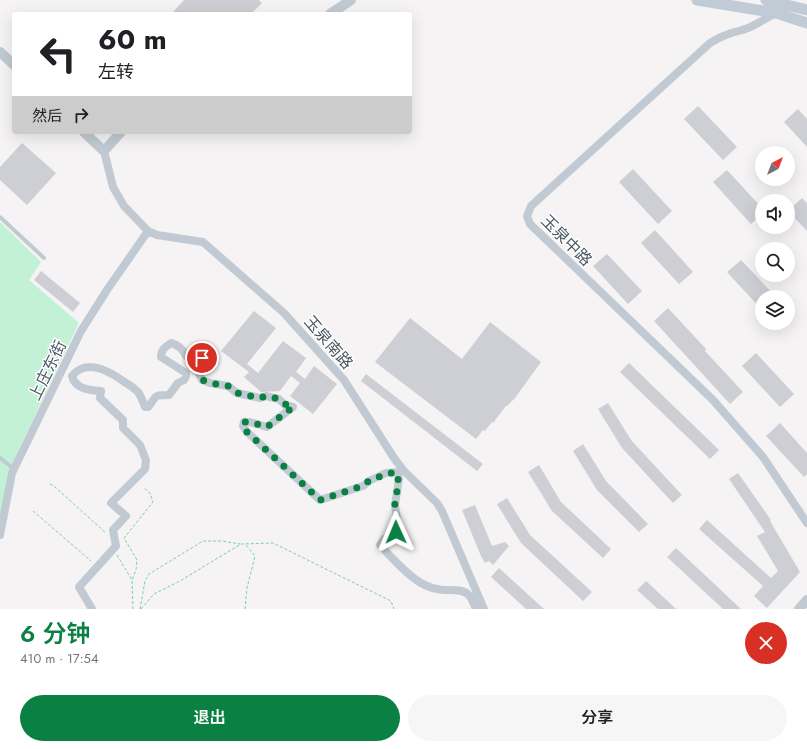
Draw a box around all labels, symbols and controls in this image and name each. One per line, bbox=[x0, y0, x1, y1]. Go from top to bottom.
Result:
text: 60 m bbox=[98, 19, 167, 60]
icon: left bbox=[32, 28, 84, 80]
text: 左转 bbox=[98, 59, 134, 85]
icon: right bbox=[70, 104, 92, 126]
text: 然后 bbox=[32, 105, 62, 127]
north arrow bbox=[755, 146, 795, 186]
map controls bbox=[755, 146, 795, 330]
button: sound bbox=[755, 194, 795, 234]
street label: 玉泉中路 bbox=[536, 210, 597, 271]
button: search bbox=[755, 242, 795, 282]
button: layers bbox=[755, 290, 795, 330]
street label: 玉泉南路 bbox=[299, 311, 358, 374]
street label: 上庄东街 bbox=[23, 336, 72, 404]
pin bbox=[185, 341, 219, 375]
icon: arrive bbox=[191, 347, 213, 369]
position arrow bbox=[375, 511, 417, 553]
text: 6 分钟 bbox=[20, 616, 91, 651]
button: close bbox=[745, 622, 787, 664]
text: 410 m · 17:54 bbox=[20, 649, 98, 668]
button: 退出 bbox=[20, 695, 400, 741]
button: 分享 bbox=[408, 695, 787, 741]

